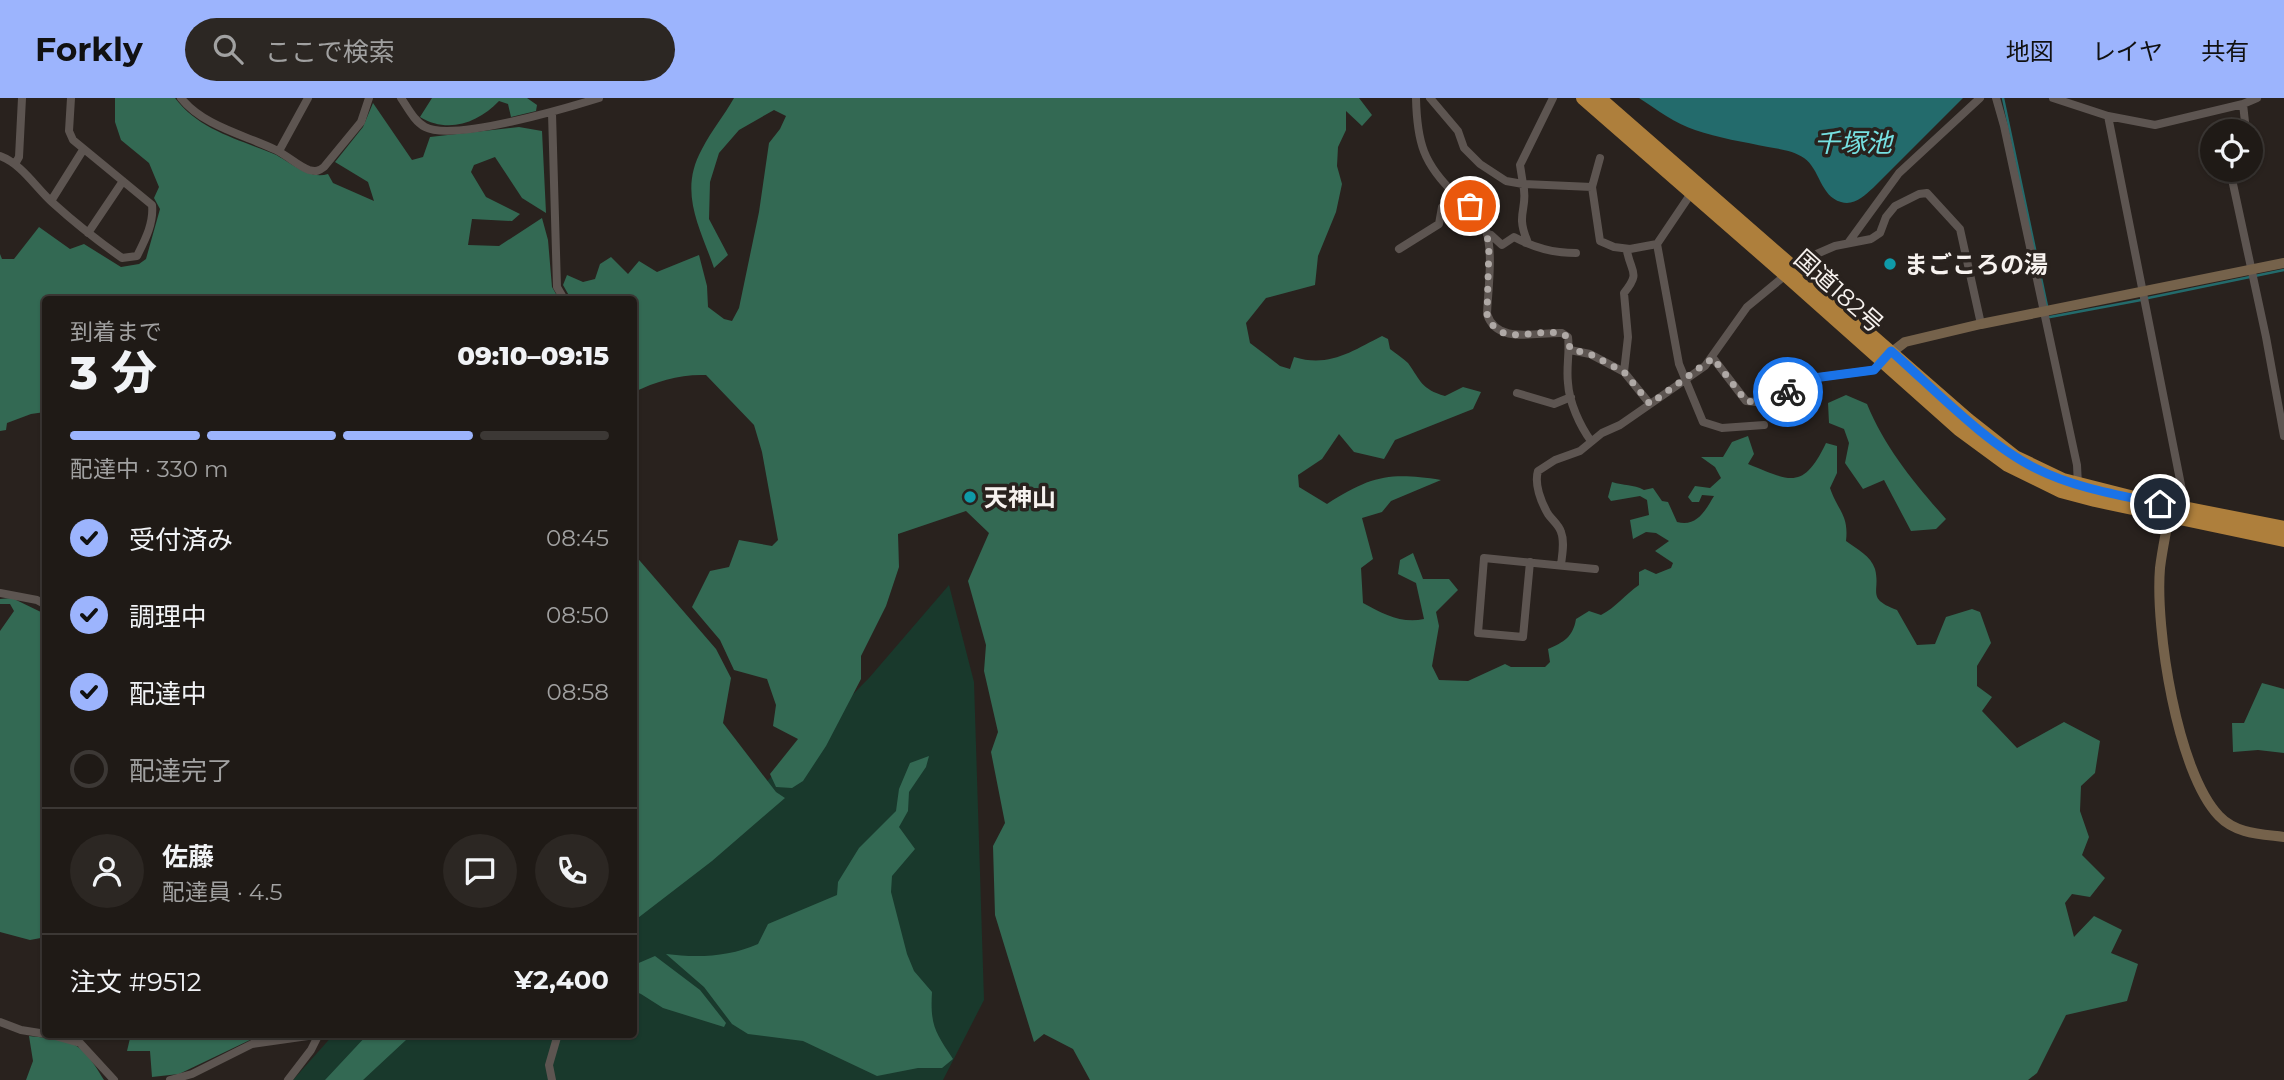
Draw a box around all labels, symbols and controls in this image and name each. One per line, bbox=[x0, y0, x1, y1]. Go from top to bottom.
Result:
search box bbox=[185, 18, 675, 81]
text: Forkly bbox=[35, 29, 143, 69]
icon: search bbox=[209, 30, 247, 68]
text: ここで検索 bbox=[265, 36, 395, 68]
text: 地図 bbox=[2006, 37, 2054, 66]
text: レイヤ bbox=[2092, 37, 2163, 66]
text: 共有 bbox=[2201, 37, 2249, 66]
map controls bbox=[2200, 119, 2263, 182]
button: locate bbox=[2200, 119, 2263, 182]
water label: 千塚池 bbox=[1814, 127, 1895, 159]
pin bbox=[1440, 176, 1500, 236]
icon: bag bbox=[1451, 187, 1489, 225]
street label: 国道182号 bbox=[1789, 244, 1889, 338]
place label: まごころの湯 bbox=[1904, 250, 2048, 279]
marker: まごころの湯 bbox=[1882, 256, 1898, 272]
text: 到着まで bbox=[70, 318, 162, 346]
text: 09:10–09:15 bbox=[457, 340, 609, 372]
text: 3 分 bbox=[70, 344, 157, 401]
courier bbox=[1753, 357, 1823, 427]
icon: bike bbox=[1769, 373, 1807, 411]
text: 配達中 · 330 m bbox=[70, 455, 228, 483]
pin bbox=[2130, 474, 2190, 534]
place label: 天神山 bbox=[984, 483, 1056, 512]
icon: home bbox=[2141, 485, 2179, 523]
marker: 天神山 bbox=[962, 489, 978, 505]
icon: check bbox=[70, 519, 108, 557]
text: 受付済み bbox=[129, 524, 233, 556]
text: 08:45 bbox=[546, 524, 609, 552]
icon: check bbox=[70, 596, 108, 634]
text: 調理中 bbox=[129, 601, 207, 633]
text: 08:50 bbox=[546, 601, 609, 629]
icon: check bbox=[70, 673, 108, 711]
text: 配達中 bbox=[129, 678, 207, 710]
text: 08:58 bbox=[547, 678, 609, 706]
text: 配達完了 bbox=[129, 755, 233, 787]
button: person bbox=[70, 834, 144, 908]
button: chat bbox=[443, 834, 517, 908]
button: phone bbox=[535, 834, 609, 908]
text: 佐藤 bbox=[162, 841, 214, 873]
text: 配達員 · 4.5 bbox=[162, 878, 282, 906]
text: ¥2,400 bbox=[514, 964, 609, 996]
text: 注文 #9512 bbox=[70, 966, 202, 998]

